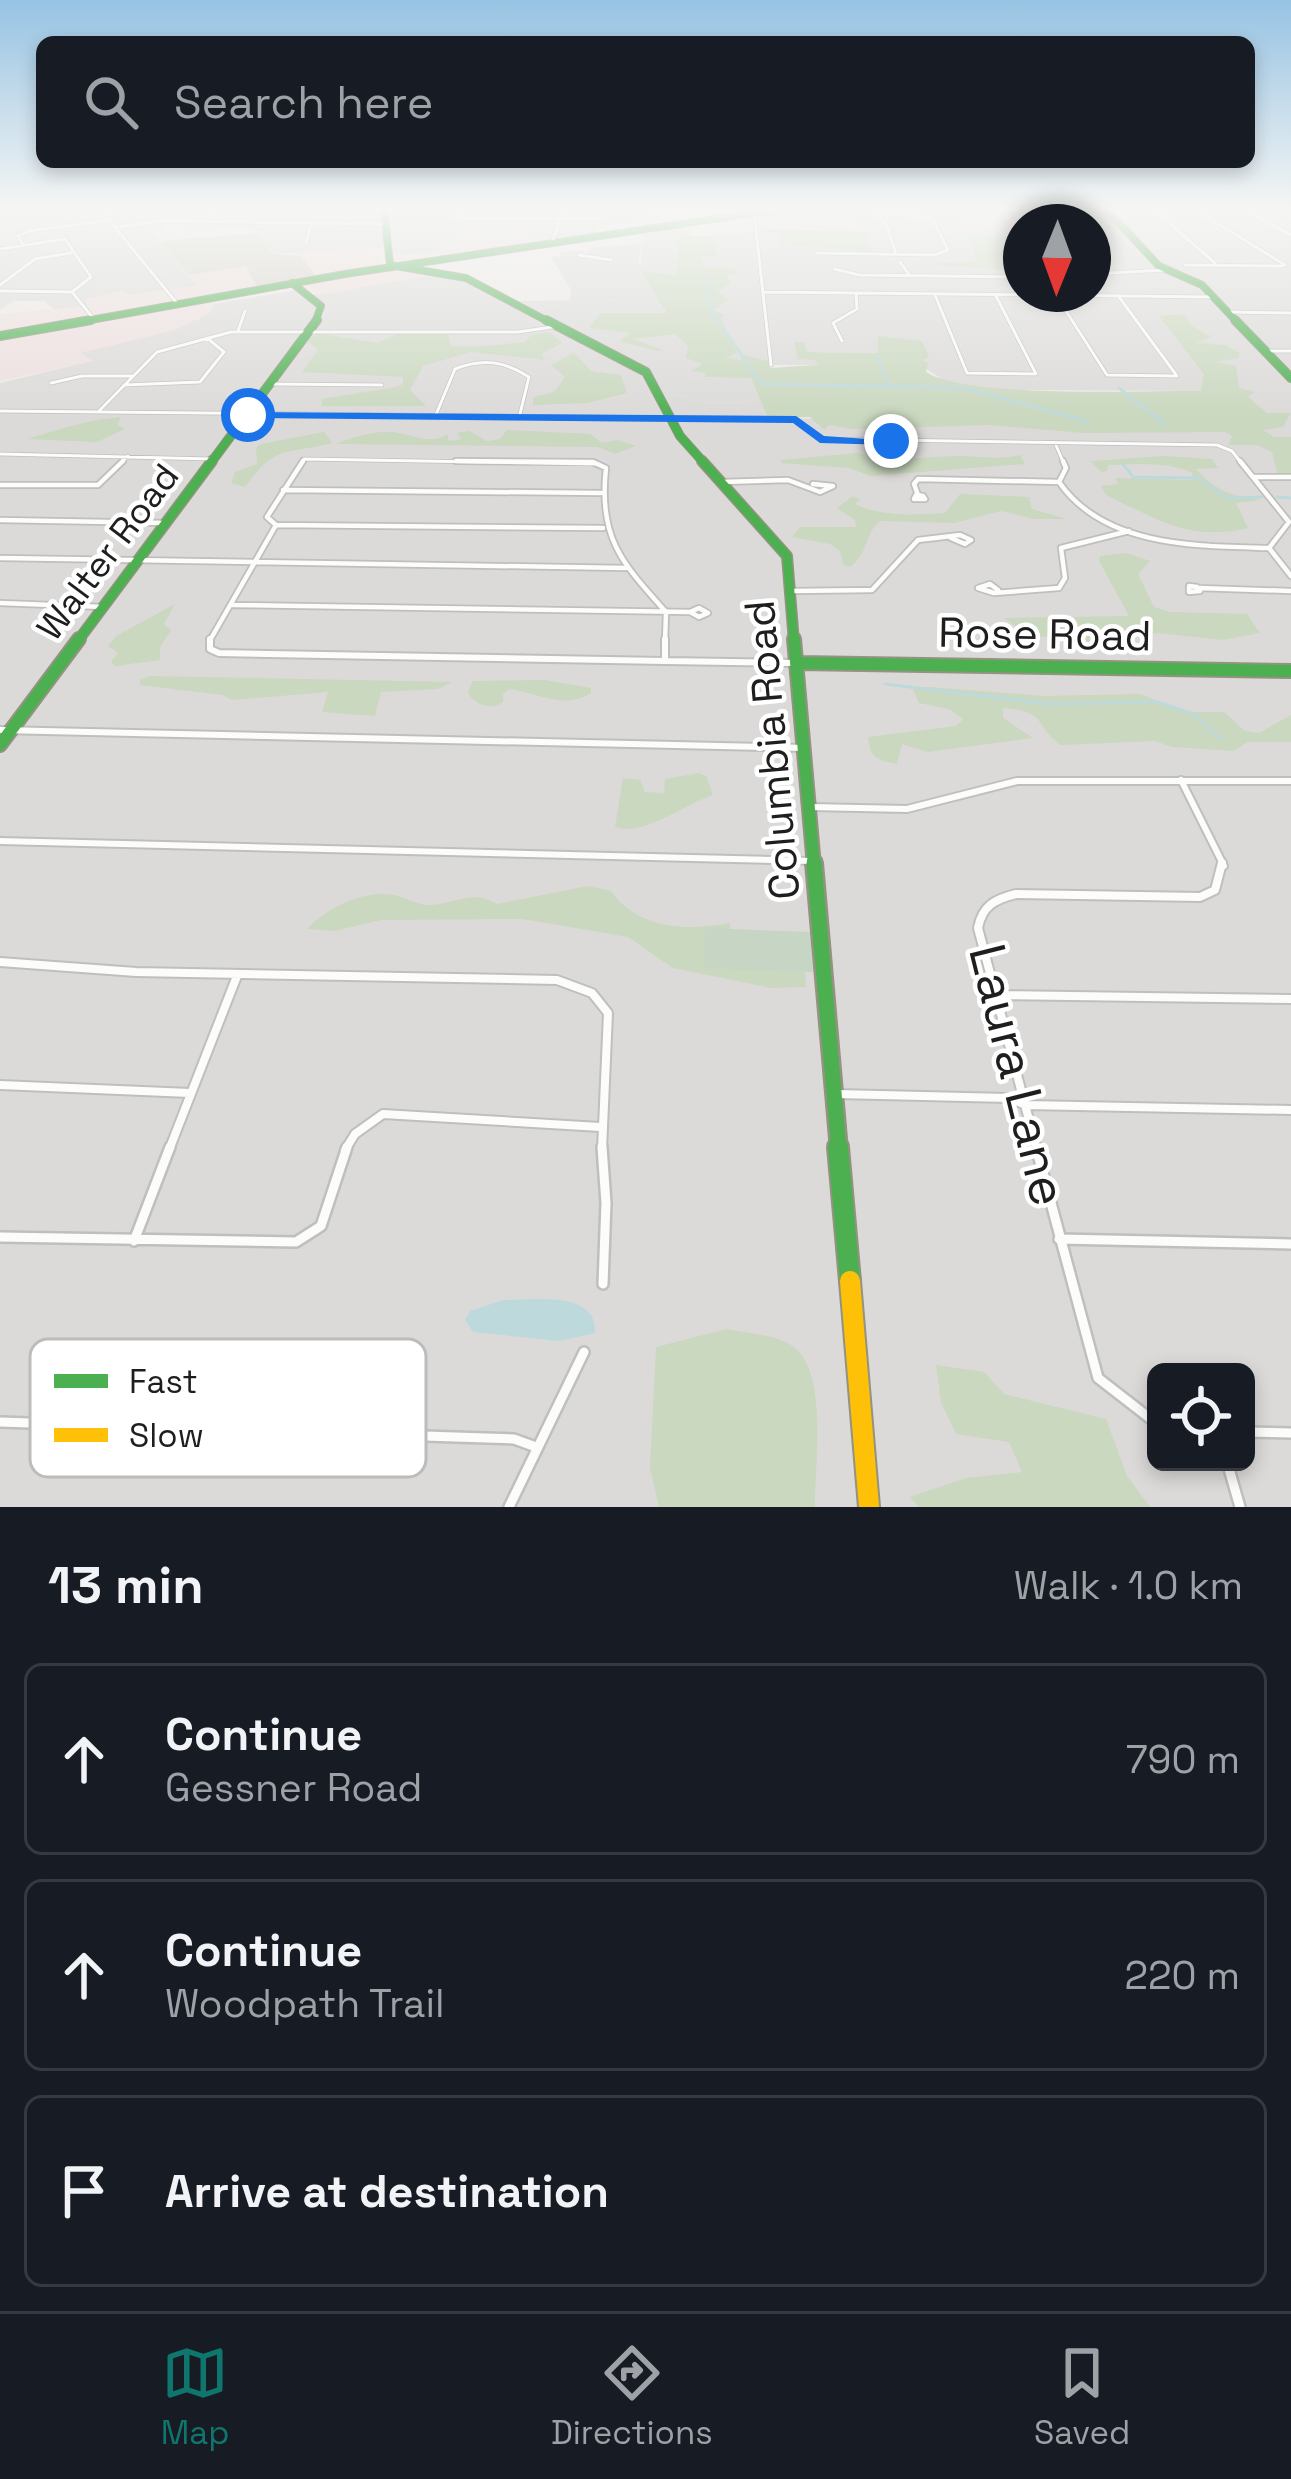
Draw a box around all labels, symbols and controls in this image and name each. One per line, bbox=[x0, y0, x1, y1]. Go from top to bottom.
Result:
search box bbox=[36, 36, 1255, 168]
icon: search bbox=[78, 69, 144, 135]
text: Search here bbox=[174, 74, 433, 131]
north arrow bbox=[1003, 204, 1111, 312]
route start bbox=[221, 388, 275, 442]
route end bbox=[864, 414, 918, 468]
street label: Walter Road bbox=[27, 455, 189, 649]
street label: Columbia Road bbox=[733, 598, 811, 902]
street label: Rose Road bbox=[938, 606, 1152, 662]
street label: Laura Lane bbox=[954, 938, 1082, 1212]
legend bbox=[30, 1339, 426, 1477]
text: Fast bbox=[129, 1361, 198, 1403]
map controls bbox=[1147, 1363, 1255, 1471]
button: locate bbox=[1147, 1363, 1255, 1471]
text: Slow bbox=[129, 1415, 204, 1457]
text: 13 min bbox=[48, 1553, 204, 1618]
text: Walk · 1.0 km bbox=[1014, 1561, 1243, 1610]
text: Continue bbox=[165, 1706, 362, 1763]
icon: ahead bbox=[51, 1726, 117, 1792]
text: 790 m bbox=[1126, 1735, 1240, 1784]
text: Gessner Road bbox=[165, 1763, 422, 1812]
text: Continue bbox=[165, 1922, 362, 1979]
icon: ahead bbox=[51, 1942, 117, 2008]
text: 220 m bbox=[1124, 1951, 1240, 2000]
text: Woodpath Trail bbox=[165, 1979, 445, 2028]
icon: arrive bbox=[51, 2158, 117, 2224]
text: Arrive at destination bbox=[165, 2163, 609, 2220]
tab: Map bbox=[161, 2340, 229, 2454]
tab: Directions bbox=[551, 2340, 713, 2454]
tab: Saved bbox=[1034, 2340, 1130, 2454]

